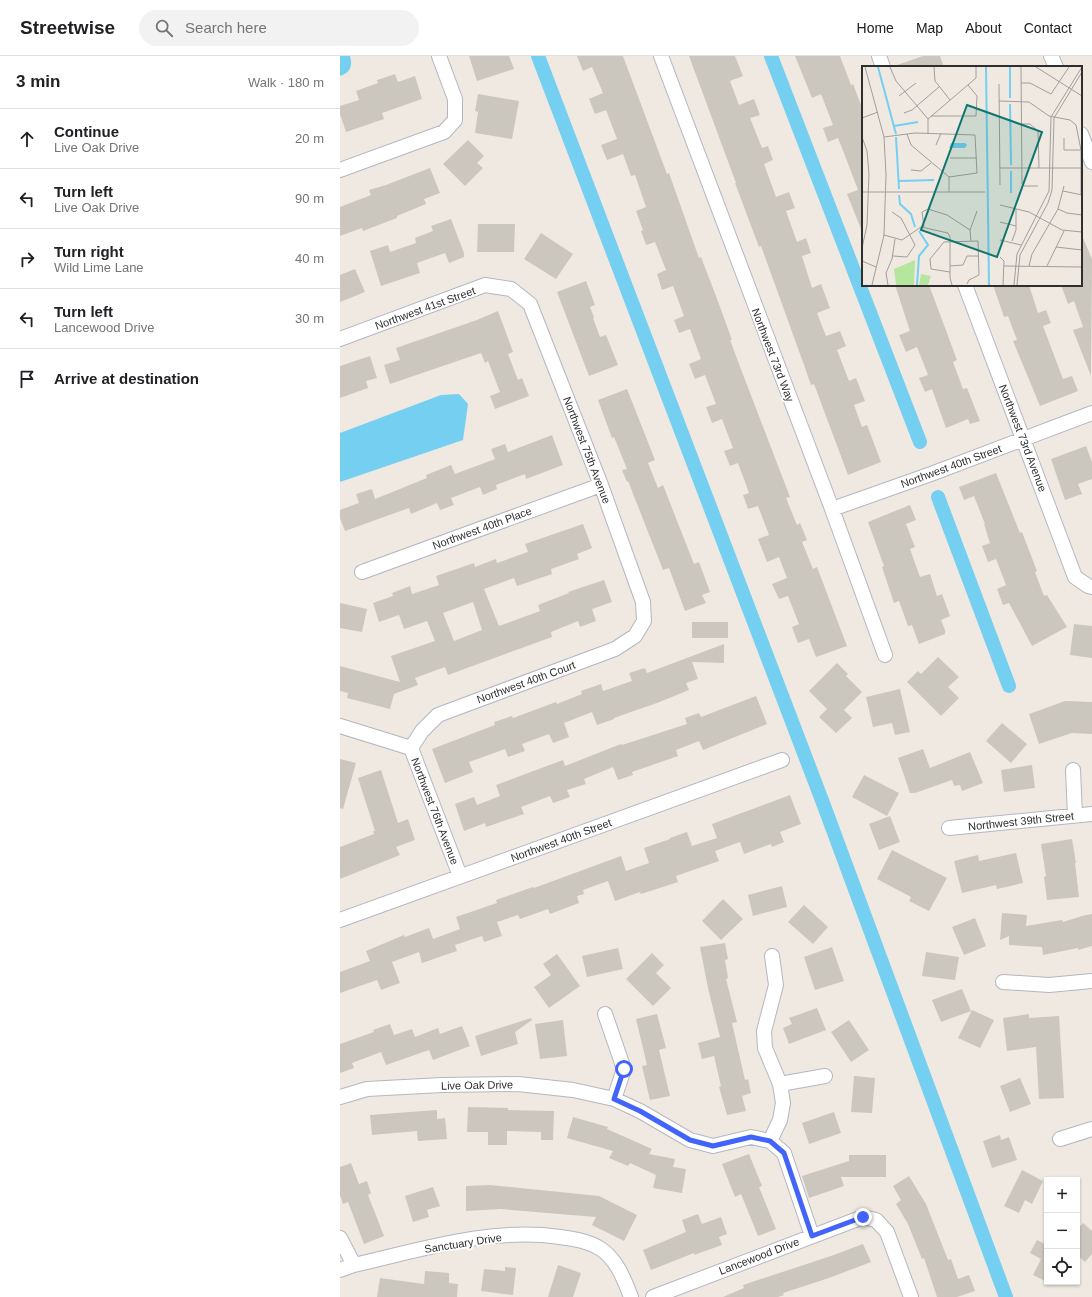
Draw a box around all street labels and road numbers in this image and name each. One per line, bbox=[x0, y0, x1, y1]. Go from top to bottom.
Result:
street label: Northwest 41st Street bbox=[373, 284, 477, 332]
street label: Northwest 73rd Way bbox=[750, 307, 797, 404]
street label: Northwest 73rd Avenue bbox=[997, 383, 1049, 493]
street label: Northwest 75th Avenue bbox=[561, 395, 613, 505]
street label: Northwest 40th Street bbox=[899, 442, 1003, 490]
street label: Northwest 40th Place bbox=[431, 504, 533, 552]
street label: Northwest 40th Court bbox=[475, 659, 577, 705]
street label: Northwest 76th Avenue bbox=[409, 756, 461, 866]
street label: Northwest 39th Street bbox=[967, 809, 1075, 833]
street label: Northwest 40th Street bbox=[509, 816, 613, 864]
street label: Live Oak Drive bbox=[441, 1078, 513, 1092]
street label: Sanctuary Drive bbox=[423, 1231, 503, 1255]
street label: Lancewood Drive bbox=[717, 1235, 801, 1277]

